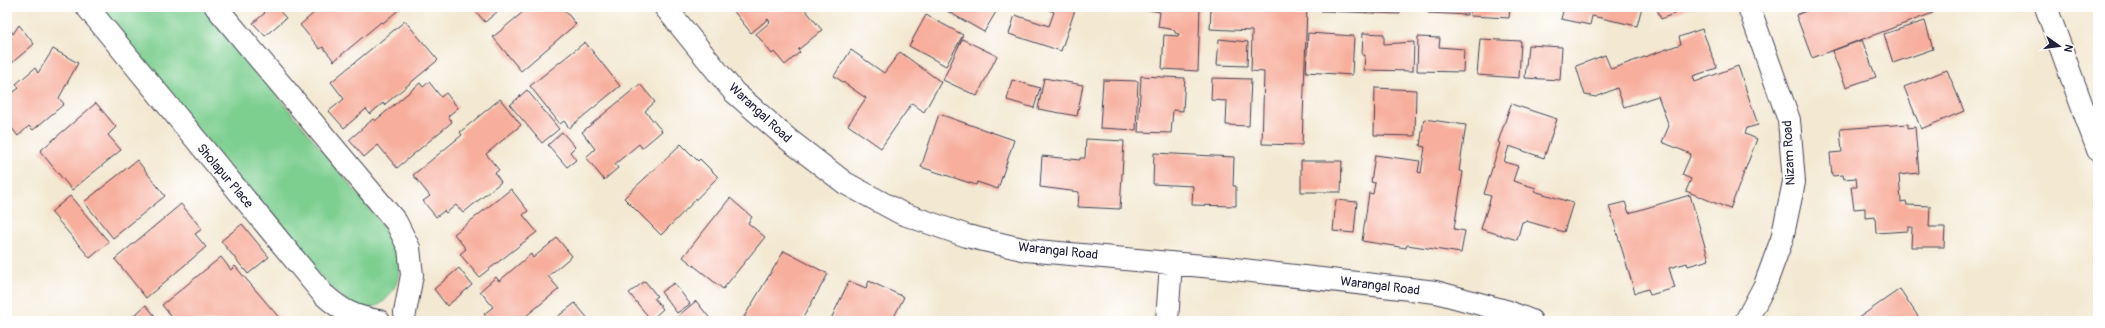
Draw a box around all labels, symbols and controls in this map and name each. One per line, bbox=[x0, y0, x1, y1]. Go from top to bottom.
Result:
north arrow bbox=[2039, 26, 2079, 66]
text: N bbox=[2061, 43, 2075, 54]
street label: Warangal Road bbox=[725, 80, 795, 146]
street label: Nizam Road bbox=[1779, 120, 1799, 186]
street label: Sholapur Place bbox=[193, 140, 257, 212]
street label: Warangal Road bbox=[1017, 239, 1099, 263]
street label: Warangal Road bbox=[1339, 273, 1421, 299]

